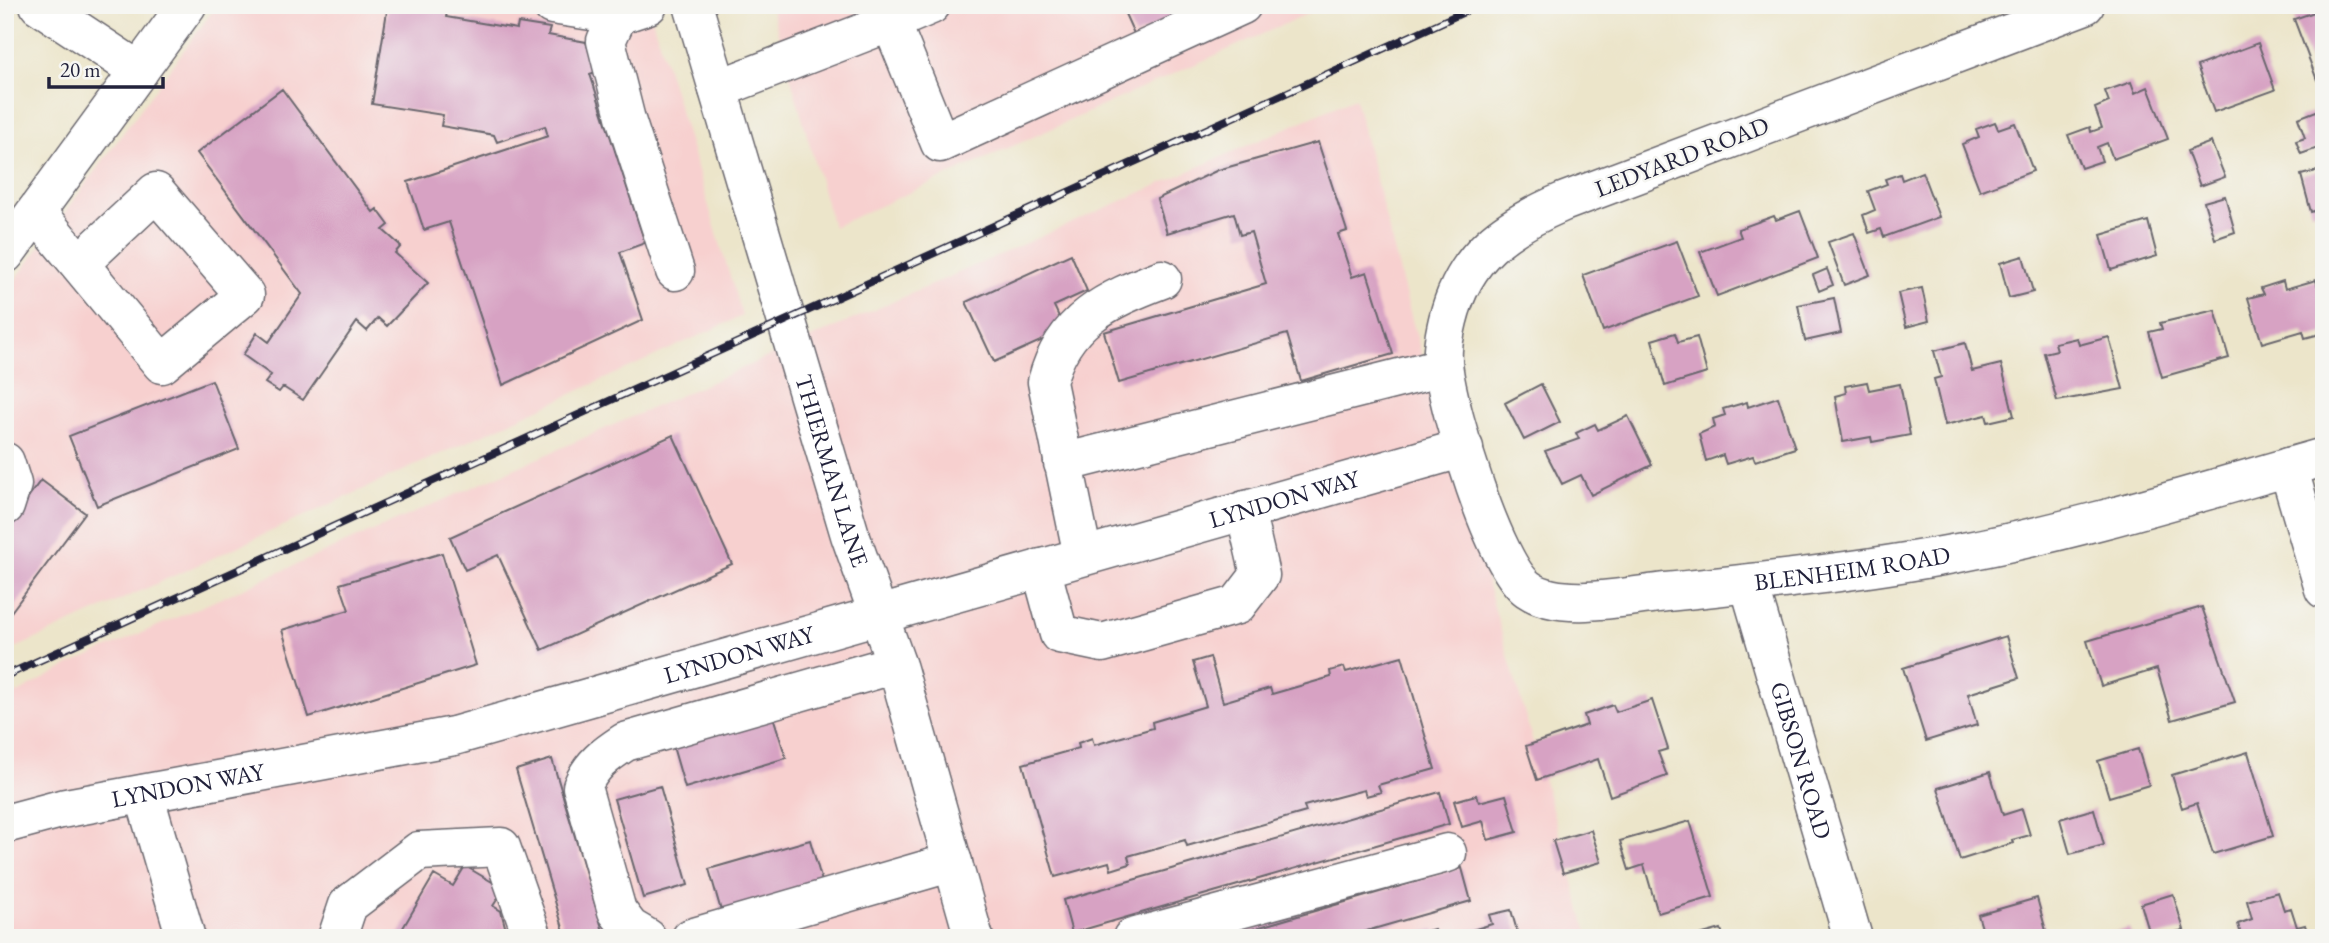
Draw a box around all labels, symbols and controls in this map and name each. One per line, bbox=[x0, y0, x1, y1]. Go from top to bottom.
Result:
scale bar bbox=[49, 46, 163, 90]
text: 20 m bbox=[60, 56, 101, 83]
street label: LEDYARD ROAD bbox=[1590, 109, 1773, 204]
street label: THIERMAN LANE bbox=[788, 371, 876, 571]
street label: LYNDON WAY bbox=[1205, 462, 1364, 535]
street label: BLENHEIM ROAD bbox=[1752, 539, 1953, 597]
street label: LYNDON WAY bbox=[660, 618, 819, 690]
street label: GIBSON ROAD bbox=[1764, 678, 1839, 843]
street label: LYNDON WAY bbox=[109, 755, 268, 814]

